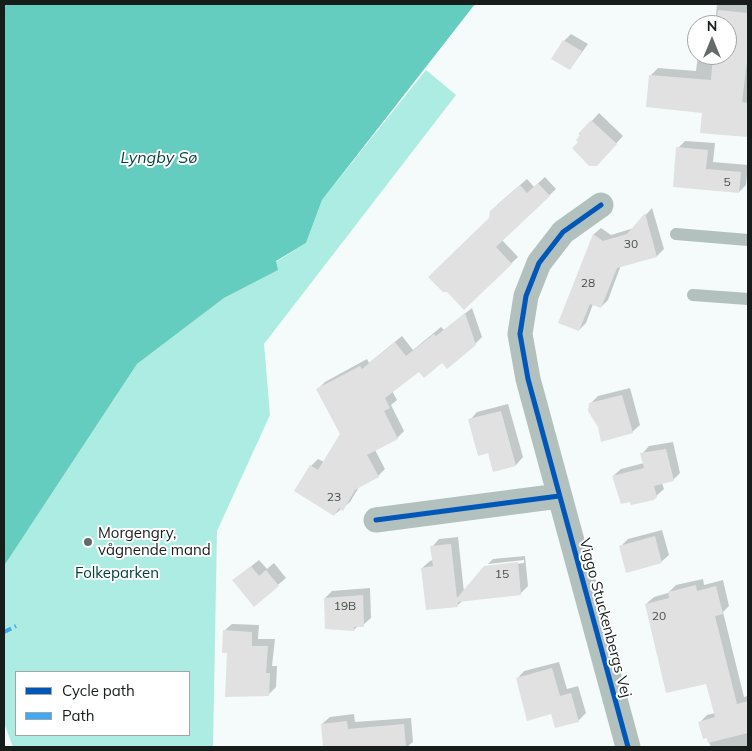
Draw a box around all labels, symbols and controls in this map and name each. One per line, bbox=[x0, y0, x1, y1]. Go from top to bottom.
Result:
north arrow bbox=[687, 15, 737, 65]
text: N bbox=[707, 17, 717, 35]
water label: Lyngby Sø bbox=[121, 148, 197, 168]
house number: 5 bbox=[723, 175, 731, 189]
house number: 30 bbox=[624, 237, 638, 251]
house number: 28 bbox=[581, 276, 595, 290]
house number: 23 bbox=[327, 490, 341, 504]
place label: Morgengry, vågnende mand bbox=[98, 524, 211, 559]
marker: Morgengry, vågnende mand bbox=[82, 536, 94, 548]
street label: Viggo Stuckenbergs Vej bbox=[575, 536, 635, 700]
park label: Folkeparken bbox=[75, 564, 159, 582]
house number: 15 bbox=[495, 567, 509, 581]
house number: 19B bbox=[334, 599, 356, 613]
house number: 20 bbox=[652, 609, 666, 623]
legend bbox=[15, 671, 190, 736]
text: Cycle path bbox=[62, 681, 135, 700]
text: Path bbox=[62, 706, 94, 725]

